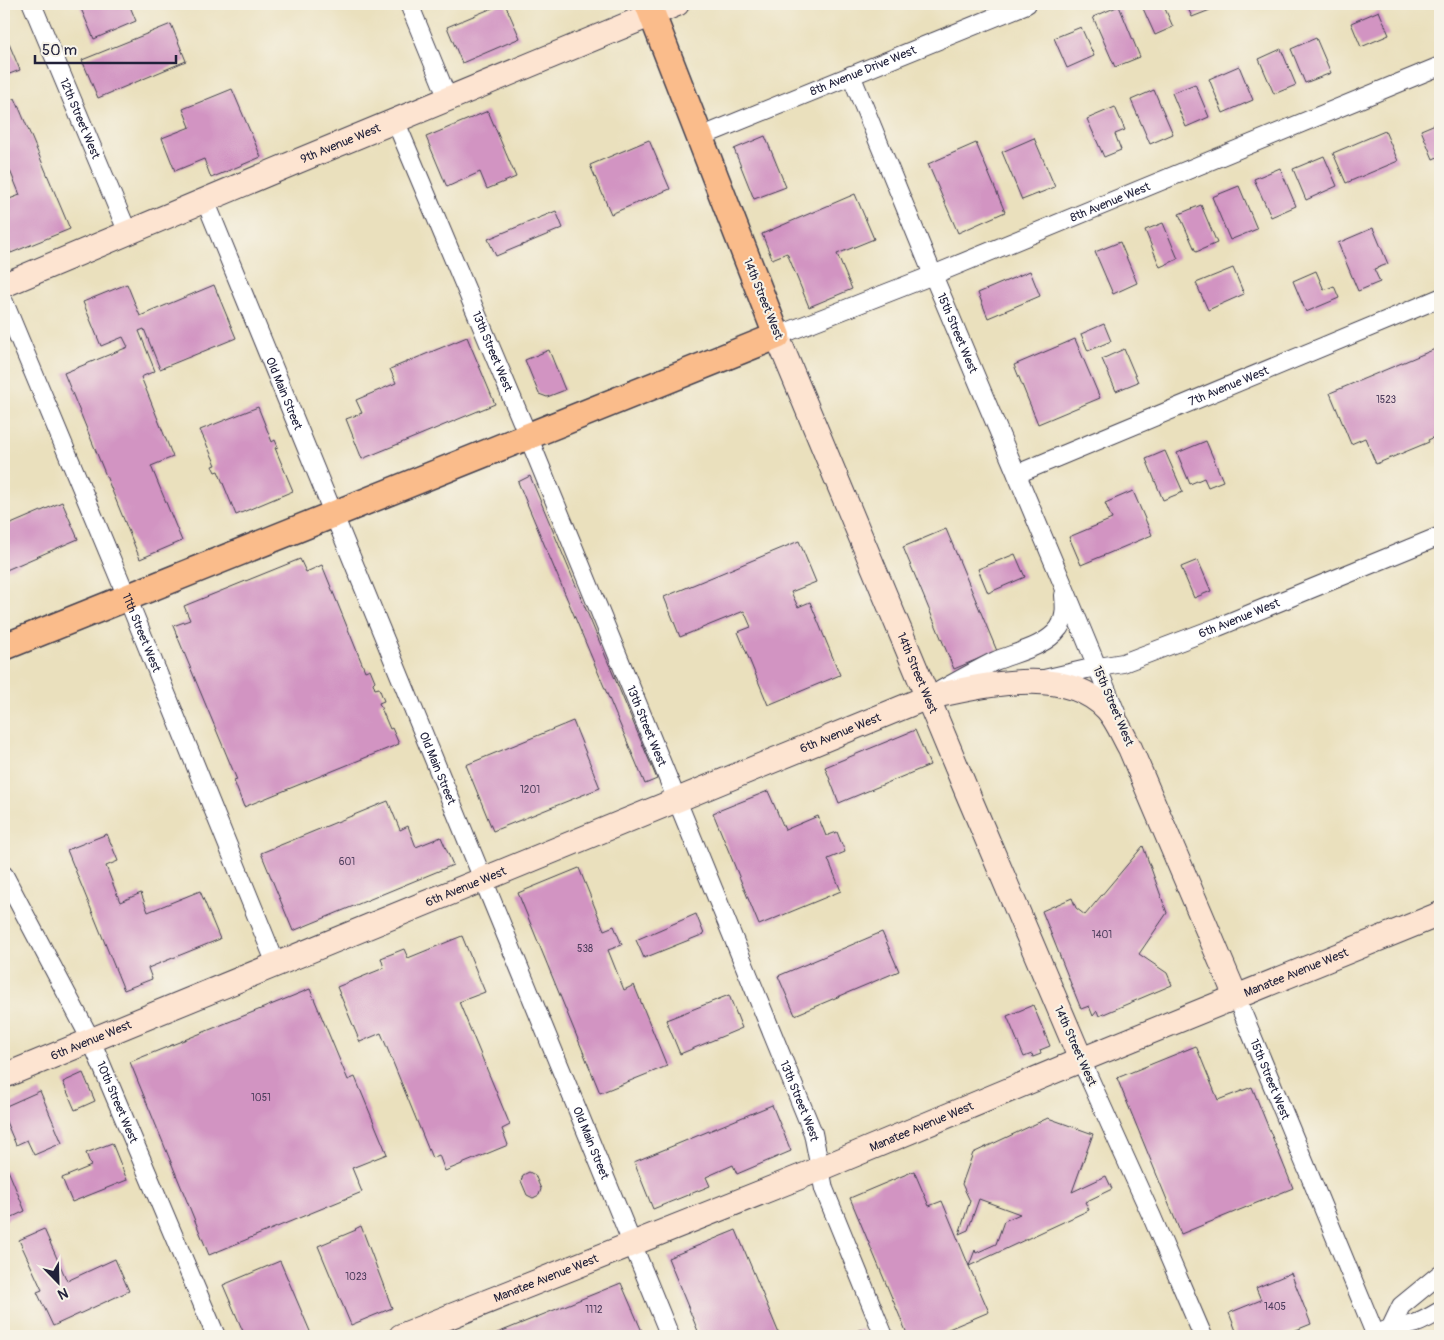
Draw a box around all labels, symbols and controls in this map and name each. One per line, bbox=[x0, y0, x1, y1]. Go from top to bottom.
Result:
scale bar bbox=[35, 32, 176, 64]
text: 50 m bbox=[42, 41, 77, 60]
street label: 8th Avenue Drive West bbox=[808, 42, 919, 99]
street label: 12th Street West bbox=[56, 76, 104, 161]
street label: 9th Avenue West bbox=[298, 120, 383, 167]
street label: 8th Avenue West bbox=[1068, 179, 1152, 225]
street label: 14th Street West bbox=[740, 256, 786, 342]
street label: 15th Street West bbox=[934, 290, 981, 376]
street label: 13th Street West bbox=[469, 309, 516, 394]
street label: Old Main Street bbox=[263, 355, 306, 432]
street label: 7th Avenue West bbox=[1186, 363, 1271, 409]
house number: 1523 bbox=[1376, 394, 1397, 406]
street label: 11th Street West bbox=[119, 591, 164, 674]
street label: 6th Avenue West bbox=[1196, 595, 1282, 641]
street label: 14th Street West bbox=[894, 630, 941, 716]
street label: 15th Street West bbox=[1089, 664, 1137, 749]
street label: 13th Street West bbox=[623, 683, 670, 769]
street label: 6th Avenue West bbox=[798, 710, 883, 756]
street label: Old Main Street bbox=[416, 730, 459, 807]
house number: 1201 bbox=[520, 784, 540, 796]
house number: 601 bbox=[339, 856, 355, 868]
street label: 6th Avenue West bbox=[423, 863, 508, 910]
house number: 1401 bbox=[1092, 929, 1112, 941]
house number: 538 bbox=[577, 943, 593, 955]
street label: Manatee Avenue West bbox=[1242, 945, 1350, 1000]
street label: 14th Street West bbox=[1051, 1004, 1099, 1089]
street label: 6th Avenue West bbox=[48, 1017, 134, 1064]
street label: 15th Street West bbox=[1247, 1037, 1293, 1122]
street label: 13th Street West bbox=[777, 1058, 822, 1143]
street label: 10th Street West bbox=[93, 1059, 141, 1146]
house number: 1051 bbox=[251, 1092, 271, 1104]
street label: Manatee Avenue West bbox=[867, 1098, 976, 1155]
street label: Old Main Street bbox=[569, 1104, 613, 1182]
street label: Manatee Avenue West bbox=[492, 1251, 600, 1306]
north arrow bbox=[32, 1258, 82, 1308]
house number: 1023 bbox=[345, 1271, 367, 1283]
text: N bbox=[55, 1284, 71, 1303]
house number: 1405 bbox=[1264, 1301, 1286, 1313]
house number: 1112 bbox=[585, 1304, 603, 1316]

